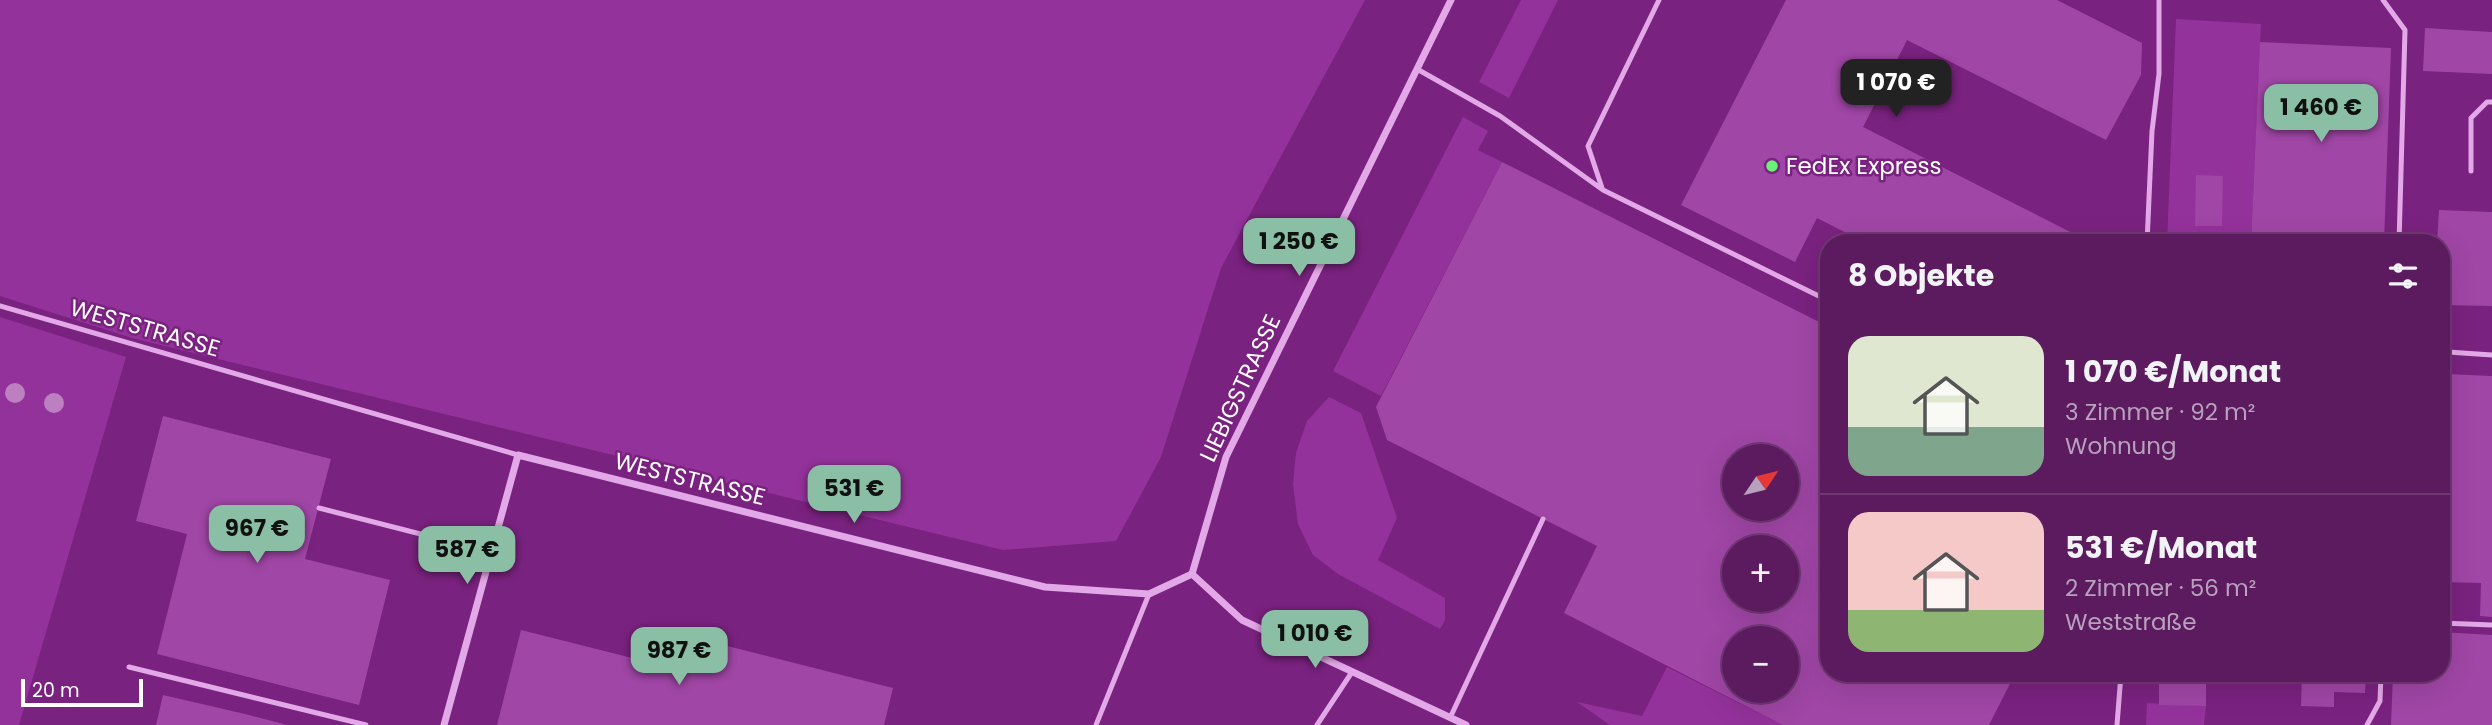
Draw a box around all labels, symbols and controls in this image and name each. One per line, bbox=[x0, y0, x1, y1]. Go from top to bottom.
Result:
pin: 1 070 € bbox=[1831, 60, 1961, 119]
text: 1 070 € bbox=[1856, 66, 1936, 98]
pin: 1 460 € bbox=[2256, 85, 2386, 144]
text: 1 460 € bbox=[2280, 91, 2362, 123]
place label: FedEx Express bbox=[1786, 150, 1942, 182]
marker: FedEx Express bbox=[1764, 158, 1780, 174]
pin: 1 250 € bbox=[1234, 218, 1364, 278]
text: 1 250 € bbox=[1259, 225, 1339, 257]
text: 8 Objekte bbox=[1848, 254, 1994, 297]
icon: filters bbox=[2384, 257, 2422, 295]
street label: WESTSTRASSE bbox=[66, 291, 224, 365]
street label: LIEBIGSTRASSE bbox=[1192, 309, 1288, 467]
text: 1 070 €/Monat bbox=[2065, 350, 2281, 393]
icon: home bbox=[1904, 364, 1988, 448]
text: 3 Zimmer · 92 m² bbox=[2065, 396, 2255, 428]
text: Wohnung bbox=[2065, 430, 2177, 462]
north arrow bbox=[1722, 444, 1799, 522]
map controls bbox=[1722, 444, 1799, 703]
street label: WESTSTRASSE bbox=[611, 445, 769, 513]
pin: 531 € bbox=[805, 466, 903, 525]
text: 531 € bbox=[824, 472, 884, 504]
pin: 967 € bbox=[208, 505, 306, 565]
text: 967 € bbox=[225, 512, 289, 544]
pin: 587 € bbox=[418, 526, 516, 586]
text: 531 €/Monat bbox=[2065, 526, 2257, 569]
text: 587 € bbox=[434, 533, 500, 565]
button: + bbox=[1722, 535, 1799, 612]
icon: home bbox=[1904, 540, 1988, 624]
text: 2 Zimmer · 56 m² bbox=[2065, 572, 2256, 604]
text: Weststraße bbox=[2065, 606, 2197, 638]
pin: 1 010 € bbox=[1250, 610, 1380, 670]
text: 1 010 € bbox=[1277, 617, 1353, 649]
button: − bbox=[1722, 626, 1799, 703]
pin: 987 € bbox=[630, 628, 728, 687]
text: 987 € bbox=[647, 634, 711, 666]
scale bar bbox=[21, 676, 144, 708]
text: 20 m bbox=[32, 677, 80, 704]

